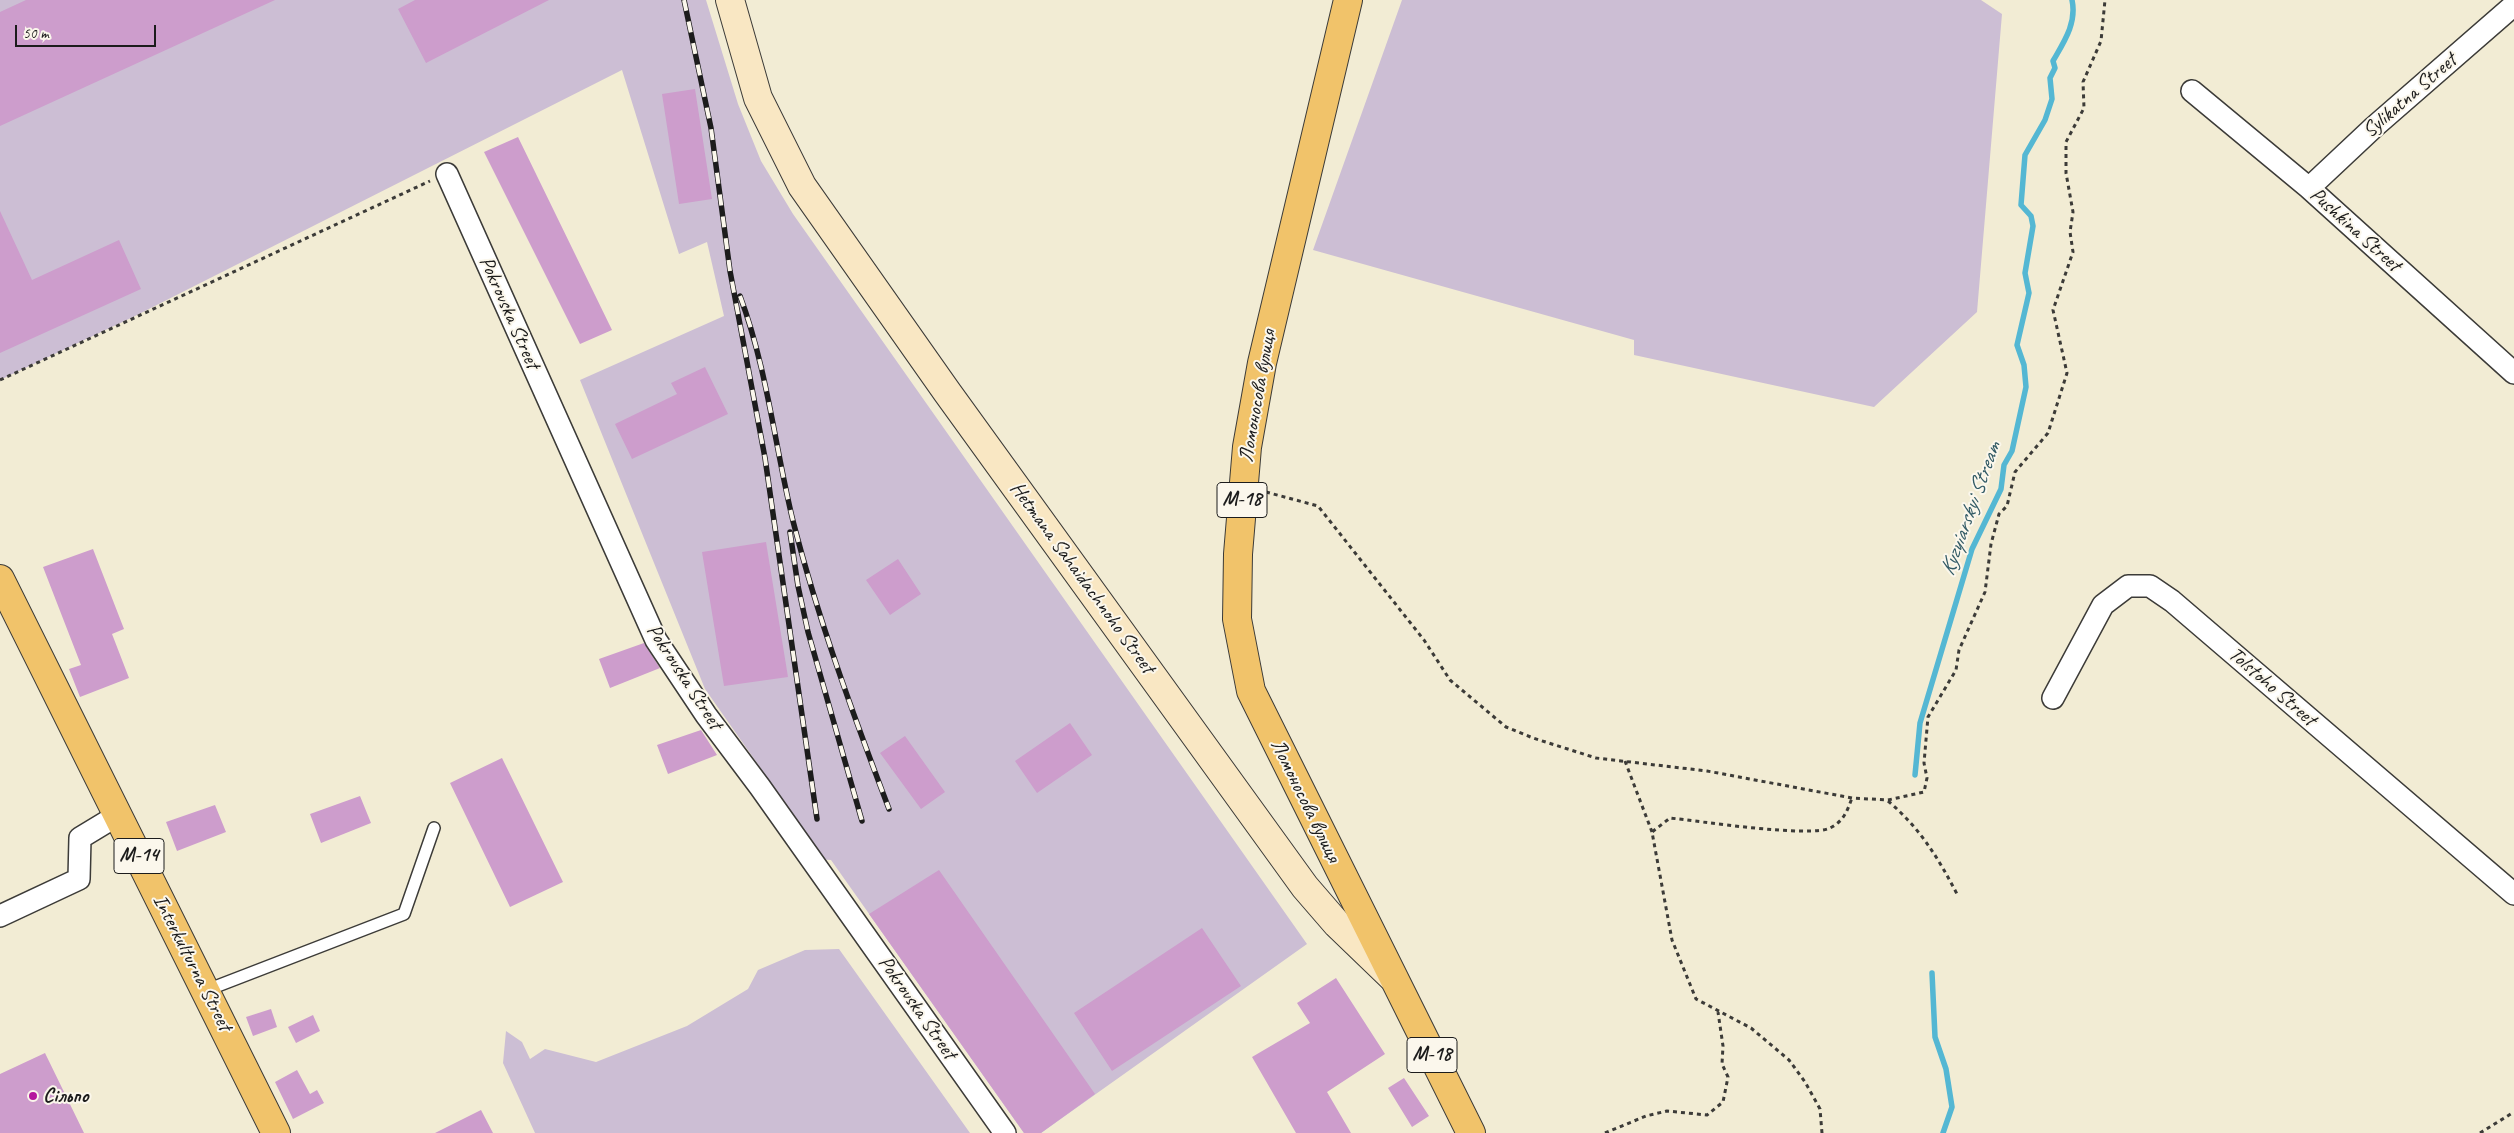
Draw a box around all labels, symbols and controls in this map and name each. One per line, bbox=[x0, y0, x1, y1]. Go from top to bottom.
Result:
scale bar bbox=[18, 15, 159, 47]
text: 50 m bbox=[23, 24, 49, 43]
street label: Sylikatna Street bbox=[2358, 48, 2462, 144]
street label: Pushkina Street bbox=[2304, 182, 2406, 278]
street label: Pokrovska Street bbox=[473, 253, 545, 373]
street label: Ломоносова вулиця bbox=[1234, 328, 1282, 464]
water label: Kyzyiarskyi Stream bbox=[1935, 439, 2007, 579]
street label: Hetmana Sahaidachnoho Street bbox=[1004, 477, 1160, 679]
road number: М-18 bbox=[1217, 482, 1267, 518]
street label: Pokrovska Street bbox=[641, 620, 727, 734]
street label: Tolstoho Street bbox=[2223, 642, 2321, 732]
street label: Ломоносова вулиця bbox=[1264, 735, 1346, 867]
road number: М-14 bbox=[114, 838, 164, 874]
street label: Interkulturna Street bbox=[147, 891, 237, 1035]
street label: Pokrovska Street bbox=[872, 951, 962, 1065]
road number: М-18 bbox=[1407, 1038, 1457, 1072]
place label: Сільпо bbox=[43, 1083, 88, 1109]
marker: Сільпо bbox=[27, 1090, 39, 1102]

